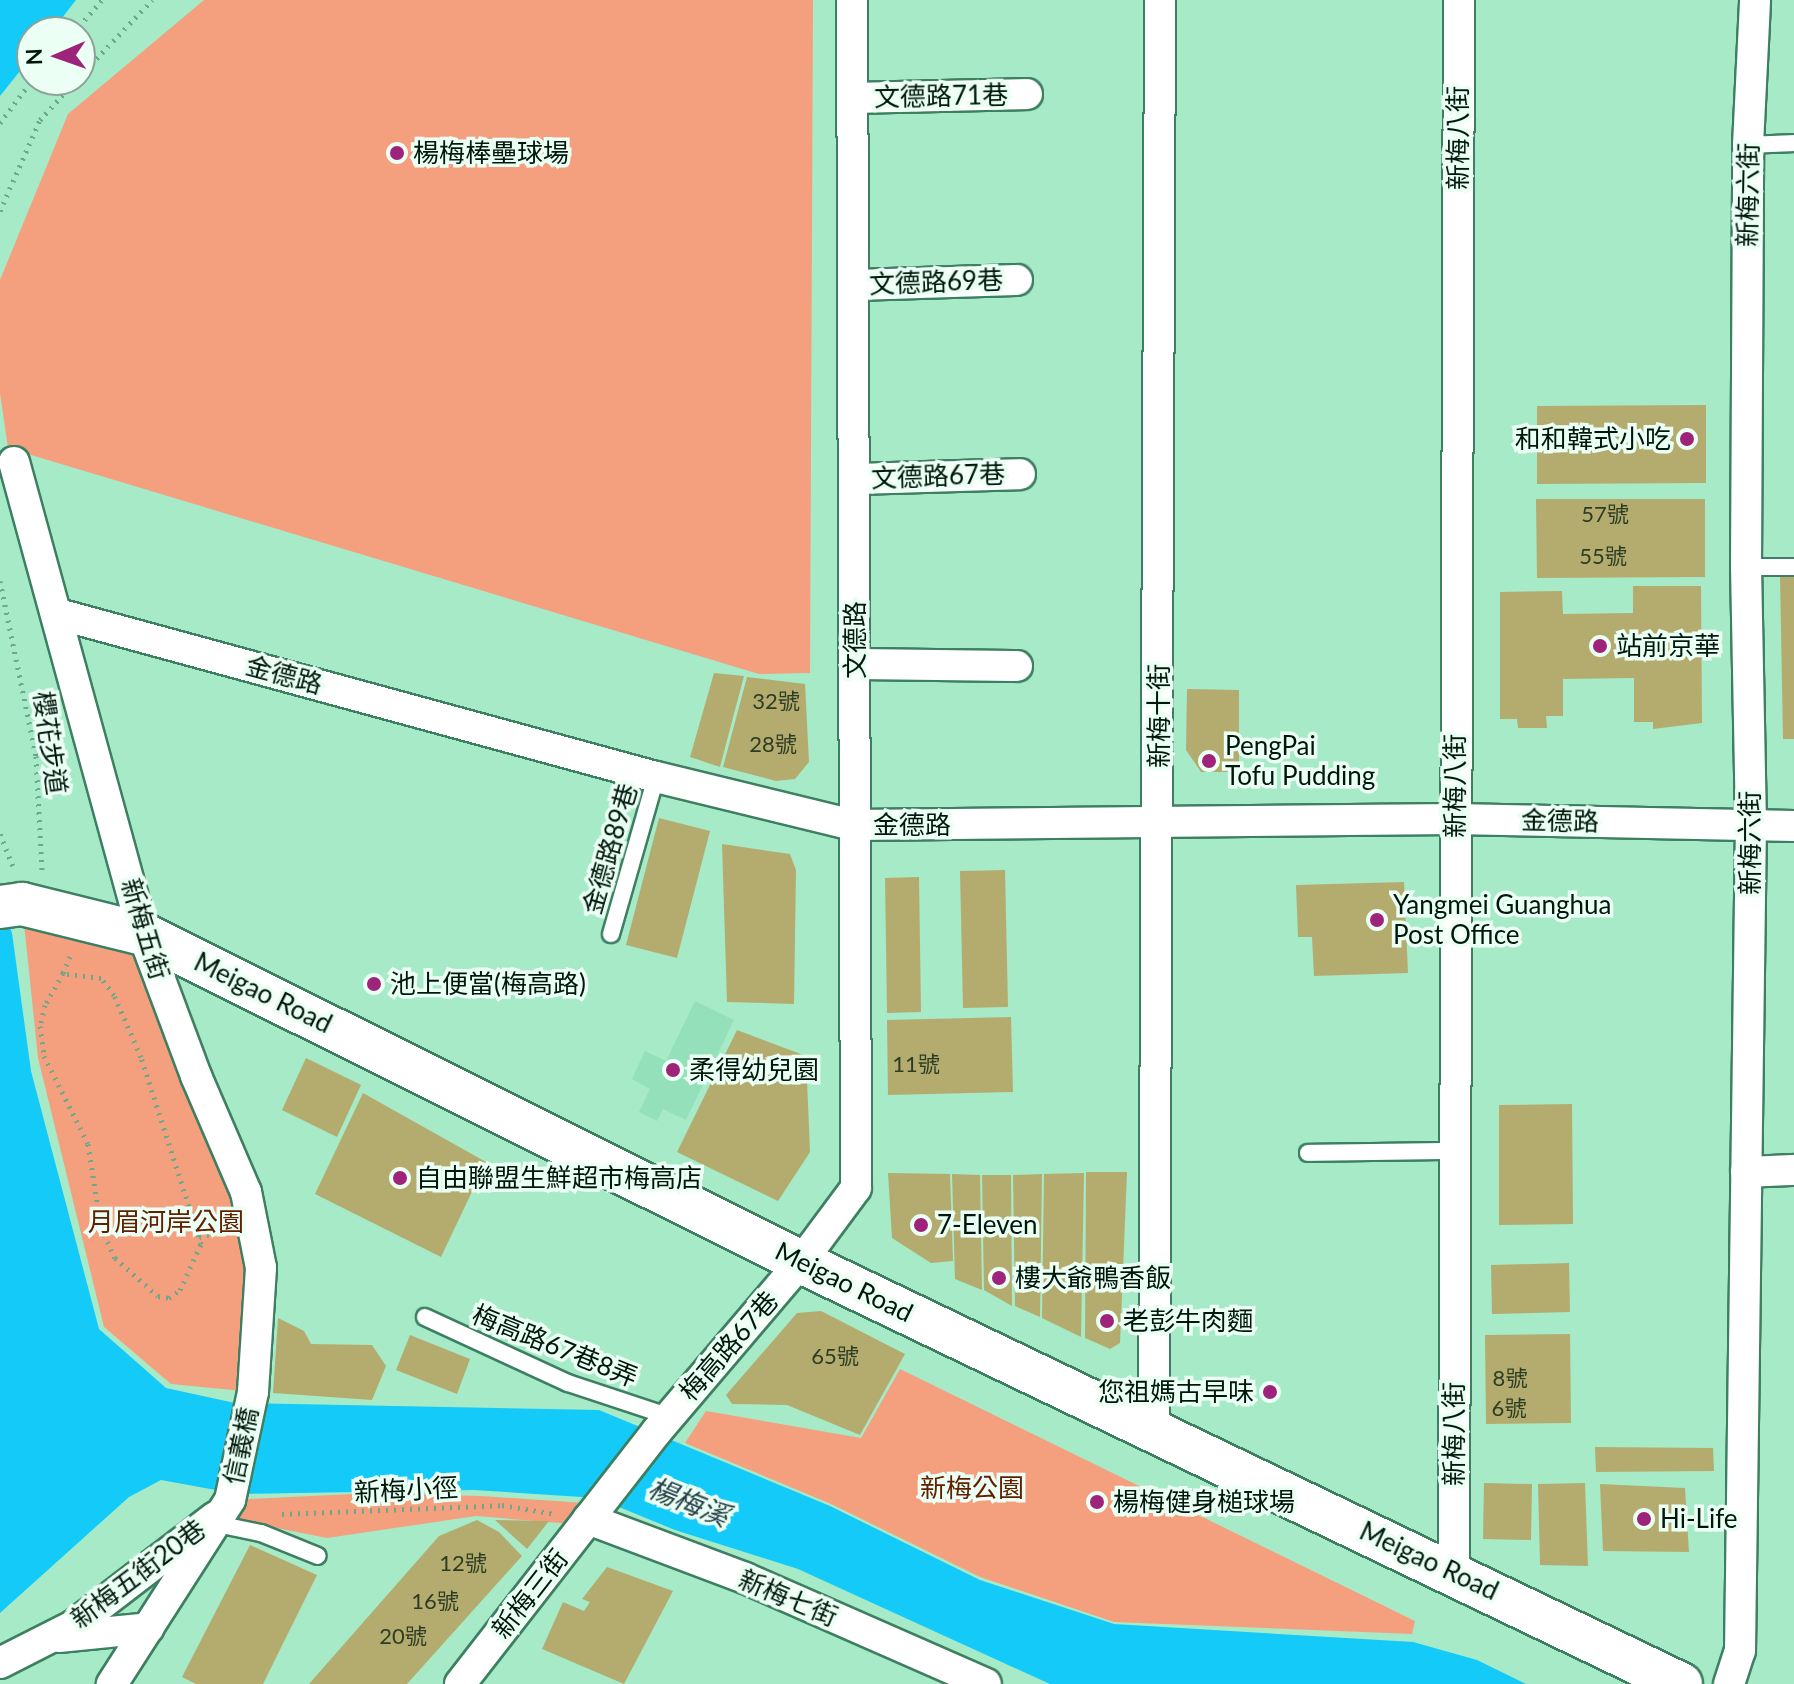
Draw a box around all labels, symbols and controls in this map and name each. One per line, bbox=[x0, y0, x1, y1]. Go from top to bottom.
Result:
north arrow bbox=[16, 16, 96, 96]
text: N bbox=[20, 48, 47, 66]
street label: 文德路71巷 bbox=[874, 79, 1008, 113]
street label: 新梅八街 bbox=[1442, 86, 1474, 190]
place label: 楊梅棒壘球場 bbox=[413, 137, 569, 169]
street label: 新梅六街 bbox=[1731, 143, 1765, 247]
marker: 楊梅棒壘球場 bbox=[388, 144, 406, 162]
street label: 文德路69巷 bbox=[868, 264, 1004, 300]
place label: 和和韓式小吃 bbox=[1515, 423, 1671, 455]
marker: 和和韓式小吃 bbox=[1678, 430, 1696, 448]
street label: 文德路67巷 bbox=[870, 458, 1006, 494]
house number: 57號 bbox=[1581, 501, 1629, 527]
house number: 55號 bbox=[1579, 543, 1627, 569]
street label: 文德路 bbox=[839, 601, 871, 679]
place label: 站前京華 bbox=[1616, 630, 1720, 662]
marker: 站前京華 bbox=[1591, 637, 1609, 655]
street label: 金德路 bbox=[242, 650, 326, 700]
street label: 新梅十街 bbox=[1143, 664, 1175, 768]
house number: 32號 bbox=[752, 688, 800, 714]
street label: 櫻花步道 bbox=[27, 689, 73, 797]
place label: PengPai Tofu Pudding bbox=[1225, 730, 1375, 792]
house number: 28號 bbox=[749, 731, 797, 757]
street label: 新梅八街 bbox=[1439, 734, 1471, 838]
marker: PengPai Tofu Pudding bbox=[1200, 752, 1218, 770]
street label: 金德路89巷 bbox=[577, 780, 643, 918]
street label: 新梅六街 bbox=[1734, 791, 1766, 895]
street label: 金德路 bbox=[1521, 805, 1599, 837]
street label: 金德路 bbox=[873, 809, 951, 841]
street label: 新梅五街 bbox=[115, 875, 175, 983]
place label: Yangmei Guanghua Post Office bbox=[1393, 889, 1611, 950]
marker: Yangmei Guanghua Post Office bbox=[1368, 911, 1386, 929]
street label: Meigao Road bbox=[189, 946, 337, 1040]
place label: 池上便當(梅高路) bbox=[390, 968, 586, 1000]
marker: 池上便當(梅高路) bbox=[365, 975, 383, 993]
house number: 11號 bbox=[892, 1051, 940, 1077]
place label: 柔得幼兒園 bbox=[689, 1054, 819, 1086]
marker: 柔得幼兒園 bbox=[664, 1061, 682, 1079]
place label: 自由聯盟生鮮超市梅高店 bbox=[416, 1162, 702, 1194]
marker: 自由聯盟生鮮超市梅高店 bbox=[391, 1169, 409, 1187]
park label: 月眉河岸公園 bbox=[88, 1206, 244, 1238]
place label: 7-Eleven bbox=[937, 1209, 1038, 1241]
marker: 7-Eleven bbox=[912, 1216, 930, 1234]
street label: Meigao Road bbox=[770, 1235, 918, 1329]
place label: 樓大爺鴨香飯 bbox=[1015, 1262, 1171, 1294]
marker: 樓大爺鴨香飯 bbox=[990, 1269, 1008, 1287]
street label: 梅高路67巷 bbox=[673, 1285, 785, 1407]
street label: 梅高路67巷8弄 bbox=[468, 1299, 642, 1393]
place label: 老彭牛肉麵 bbox=[1123, 1305, 1253, 1337]
marker: 老彭牛肉麵 bbox=[1098, 1312, 1116, 1330]
house number: 65號 bbox=[811, 1343, 859, 1369]
house number: 8號 bbox=[1493, 1365, 1527, 1391]
place label: 您祖媽古早味 bbox=[1098, 1376, 1254, 1408]
street label: 新梅八街 bbox=[1438, 1382, 1470, 1486]
marker: 您祖媽古早味 bbox=[1261, 1383, 1279, 1401]
house number: 6號 bbox=[1492, 1395, 1526, 1421]
street label: 信義橋 bbox=[218, 1405, 264, 1487]
water label: 楊梅溪 bbox=[644, 1470, 734, 1532]
street label: 新梅小徑 bbox=[353, 1472, 459, 1508]
park label: 新梅公園 bbox=[920, 1472, 1024, 1504]
place label: 楊梅健身槌球場 bbox=[1113, 1486, 1295, 1518]
marker: 楊梅健身槌球場 bbox=[1088, 1493, 1106, 1511]
place label: Hi-Life bbox=[1660, 1503, 1738, 1535]
marker: Hi-Life bbox=[1635, 1510, 1653, 1528]
street label: 新梅五街20巷 bbox=[65, 1513, 211, 1635]
street label: Meigao Road bbox=[1355, 1515, 1503, 1607]
street label: 新梅三街 bbox=[486, 1543, 574, 1645]
house number: 12號 bbox=[439, 1550, 487, 1576]
street label: 新梅七街 bbox=[734, 1563, 842, 1633]
house number: 16號 bbox=[411, 1588, 459, 1614]
house number: 20號 bbox=[379, 1623, 427, 1649]

